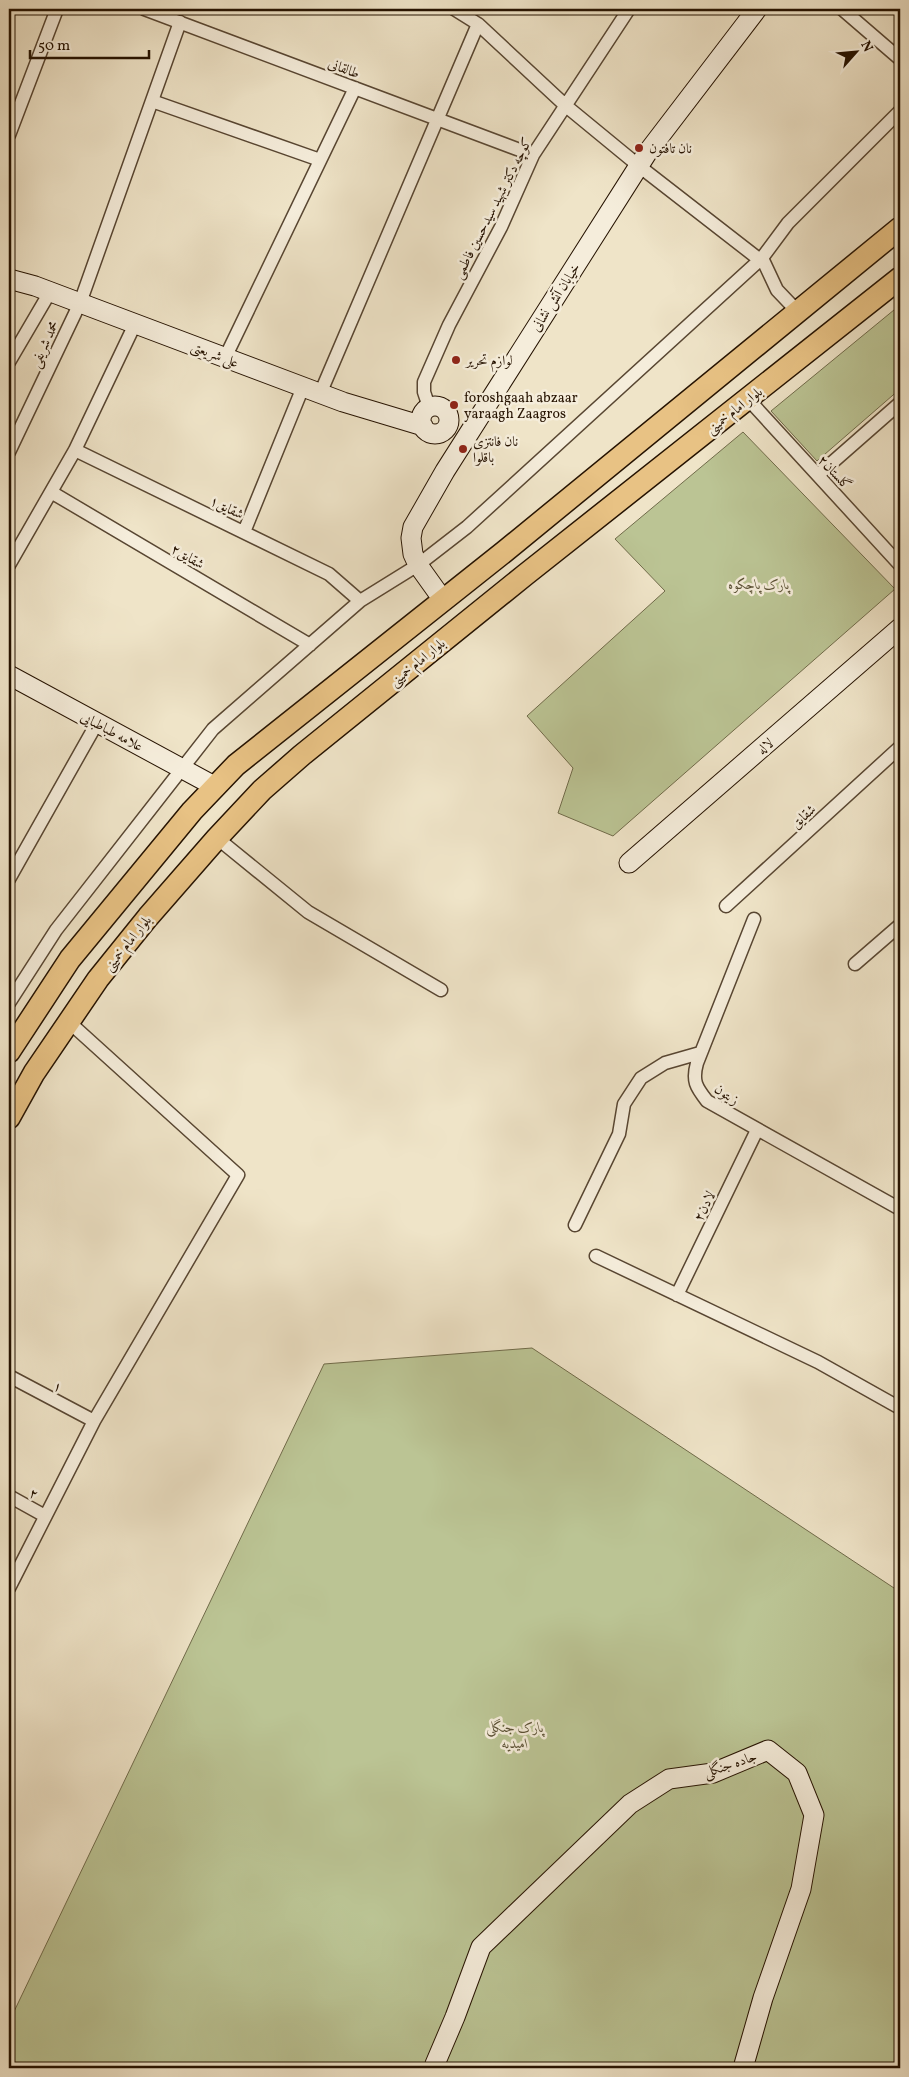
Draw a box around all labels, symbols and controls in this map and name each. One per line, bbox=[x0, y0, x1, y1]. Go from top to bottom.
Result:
scale bar bbox=[30, 28, 149, 60]
north arrow bbox=[832, 28, 882, 78]
text: 50 m bbox=[38, 36, 70, 57]
text: N bbox=[855, 38, 877, 56]
street label: طالقانی bbox=[325, 55, 362, 84]
street label: کوچه دکتر شهید سیدحسین فاطمی bbox=[449, 135, 537, 283]
place label: نان تافتون bbox=[649, 140, 692, 159]
marker: نان تافتون bbox=[633, 142, 645, 154]
street label: خیابان آتش نشانی bbox=[527, 260, 586, 336]
street label: محمد شریفی bbox=[26, 318, 64, 371]
street label: علی شریعتی bbox=[188, 338, 241, 373]
place label: لوازم تحریر bbox=[464, 352, 513, 373]
marker: لوازم تحریر bbox=[450, 354, 462, 366]
street label: بلوار امام خمینی bbox=[703, 383, 769, 441]
place label: foroshgaah abzaar yaraagh Zaagros bbox=[464, 389, 578, 424]
marker: foroshgaah abzaar yaraagh Zaagros bbox=[448, 399, 460, 411]
place label: نان فانتزی باقلوا bbox=[473, 433, 518, 468]
marker: نان فانتزی باقلوا bbox=[457, 443, 469, 455]
street label: گلستان۲ bbox=[813, 451, 855, 495]
street label: شقایق۱ bbox=[206, 492, 247, 525]
street label: شقایق۲ bbox=[167, 540, 208, 575]
park label: پارک پاچکوه bbox=[728, 576, 791, 595]
street label: بلوار امام خمینی bbox=[386, 635, 451, 693]
street label: علامه طباطبایی bbox=[77, 708, 146, 757]
street label: لاله bbox=[753, 735, 778, 760]
street label: شقایق bbox=[787, 801, 821, 833]
street label: بلوار امام خمینی bbox=[100, 912, 158, 977]
street label: زیتون bbox=[710, 1080, 742, 1110]
street label: لادن۲ bbox=[690, 1188, 721, 1225]
street label: ۱ bbox=[49, 1377, 65, 1398]
street label: ۲ bbox=[25, 1484, 41, 1505]
park label: پارک جنگلی امیدیه bbox=[486, 1718, 545, 1754]
street label: جاده جنگلی bbox=[701, 1747, 760, 1783]

